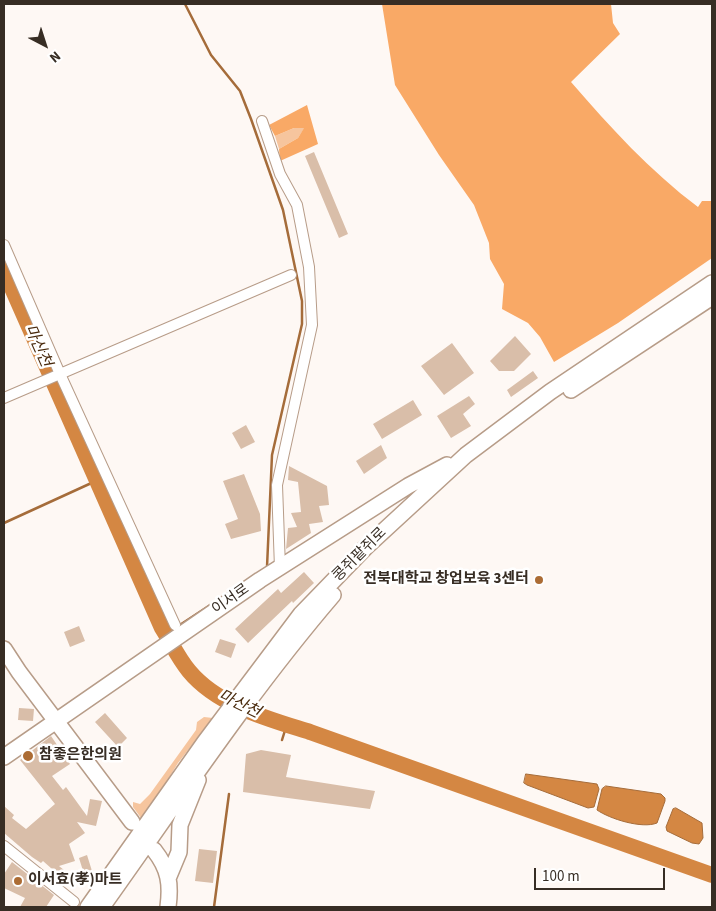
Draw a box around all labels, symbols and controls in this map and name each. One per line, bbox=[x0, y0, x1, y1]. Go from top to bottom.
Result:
north arrow bbox=[20, 20, 70, 70]
text: N bbox=[45, 46, 65, 67]
water label: 마산천 bbox=[19, 322, 55, 370]
street label: 콩쥐팥쥐로 bbox=[329, 524, 391, 586]
place label: 전북대학교 창업보육 3센터 bbox=[363, 571, 529, 589]
marker: 전북대학교 창업보육 3센터 bbox=[533, 574, 545, 586]
street label: 이서로 bbox=[209, 581, 253, 619]
water label: 마산천 bbox=[215, 687, 263, 723]
place label: 참좋은한의원 bbox=[39, 747, 122, 765]
marker: 참좋은한의원 bbox=[21, 749, 35, 763]
scale bar bbox=[536, 858, 667, 890]
text: 100 m bbox=[542, 866, 580, 887]
place label: 이서효(孝)마트 bbox=[28, 872, 122, 890]
marker: 이서효(孝)마트 bbox=[12, 875, 24, 887]

